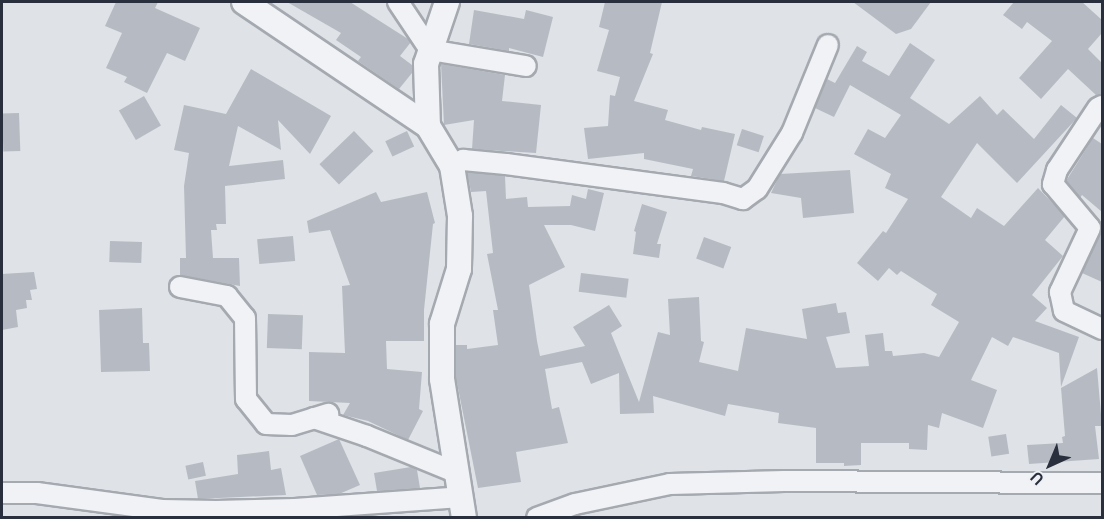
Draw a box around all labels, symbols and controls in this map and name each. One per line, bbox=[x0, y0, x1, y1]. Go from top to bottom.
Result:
north arrow bbox=[1020, 435, 1080, 495]
text: U bbox=[1026, 467, 1048, 490]

